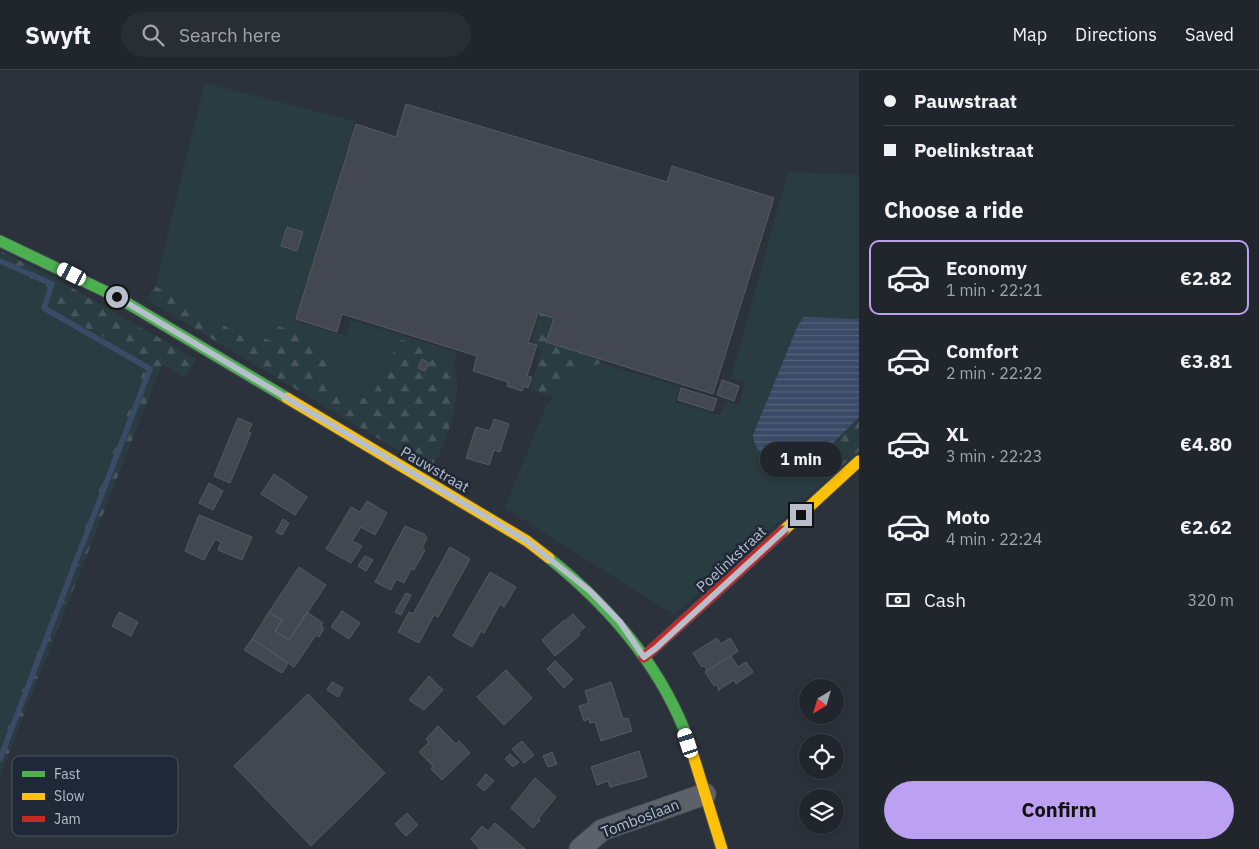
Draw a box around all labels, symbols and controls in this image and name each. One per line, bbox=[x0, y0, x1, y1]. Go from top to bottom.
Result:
search box bbox=[121, 12, 471, 57]
text: Swyft bbox=[25, 19, 91, 51]
icon: search bbox=[139, 21, 167, 49]
text: Search here bbox=[179, 23, 281, 47]
text: Map bbox=[1012, 23, 1047, 46]
text: Directions bbox=[1075, 23, 1157, 46]
text: Saved bbox=[1185, 23, 1234, 46]
text: Pauwstraat bbox=[914, 89, 1017, 113]
text: Poelinkstraat bbox=[914, 138, 1034, 162]
text: Choose a ride bbox=[884, 195, 1024, 224]
icon: car bbox=[886, 255, 931, 300]
text: Economy bbox=[946, 256, 1027, 280]
car bbox=[55, 261, 88, 287]
text: €2.82 bbox=[1180, 266, 1232, 290]
text: 1 min · 22:21 bbox=[946, 280, 1042, 300]
route start bbox=[106, 286, 128, 308]
icon: car bbox=[886, 338, 931, 383]
text: Comfort bbox=[946, 339, 1019, 363]
text: €3.81 bbox=[1180, 349, 1232, 373]
text: 2 min · 22:22 bbox=[946, 363, 1042, 383]
icon: car bbox=[886, 421, 931, 466]
text: XL bbox=[946, 422, 969, 446]
text: €4.80 bbox=[1180, 432, 1232, 456]
street label: Pauwstraat bbox=[397, 442, 473, 496]
callout: 1 min bbox=[760, 442, 842, 478]
text: 3 min · 22:23 bbox=[946, 446, 1042, 466]
text: 1 min bbox=[780, 449, 822, 469]
route end bbox=[790, 504, 812, 526]
icon: car bbox=[886, 504, 931, 549]
text: Moto bbox=[946, 505, 990, 529]
text: €2.62 bbox=[1180, 515, 1232, 539]
street label: Poelinkstraat bbox=[692, 522, 770, 596]
text: 4 min · 22:24 bbox=[946, 529, 1042, 549]
icon: cash bbox=[884, 586, 912, 614]
text: Cash bbox=[924, 588, 966, 612]
text: 320 m bbox=[1187, 590, 1234, 610]
north arrow bbox=[799, 679, 844, 724]
map controls bbox=[799, 679, 844, 834]
car bbox=[676, 726, 699, 760]
button: locate bbox=[799, 734, 844, 779]
legend bbox=[12, 756, 178, 836]
text: Fast bbox=[54, 765, 80, 783]
button: Confirm bbox=[884, 781, 1234, 839]
text: Slow bbox=[54, 787, 85, 805]
button: layers bbox=[799, 789, 844, 834]
street label: Tomboslaan bbox=[598, 794, 682, 842]
text: Jam bbox=[54, 810, 81, 828]

